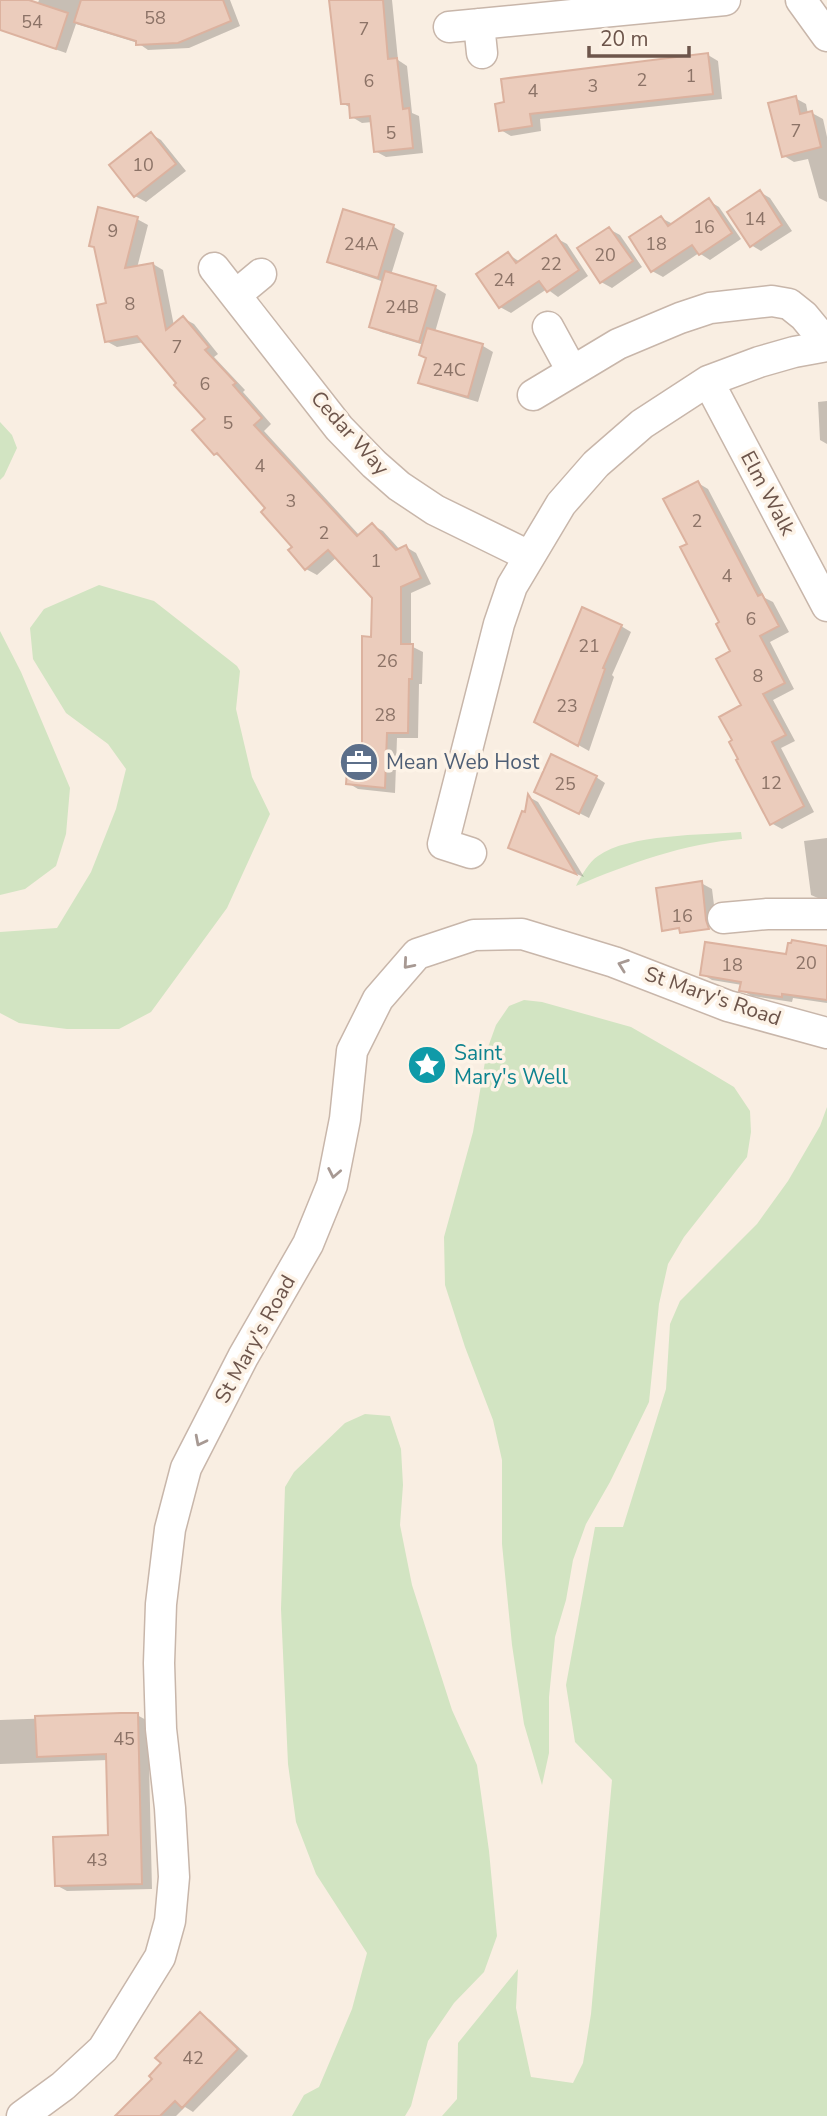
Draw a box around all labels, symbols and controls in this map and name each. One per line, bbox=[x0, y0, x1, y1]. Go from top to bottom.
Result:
house number: 58 bbox=[144, 6, 166, 30]
house number: 54 bbox=[21, 10, 43, 34]
scale bar bbox=[589, 14, 689, 58]
house number: 7 bbox=[359, 17, 369, 41]
text: 20 m bbox=[600, 25, 649, 53]
house number: 1 bbox=[686, 64, 696, 88]
house number: 2 bbox=[637, 68, 647, 92]
house number: 6 bbox=[364, 69, 374, 93]
house number: 3 bbox=[588, 74, 598, 98]
house number: 4 bbox=[528, 79, 539, 103]
house number: 7 bbox=[791, 119, 801, 143]
house number: 5 bbox=[386, 121, 396, 145]
house number: 10 bbox=[132, 153, 154, 177]
house number: 14 bbox=[744, 207, 766, 231]
house number: 16 bbox=[693, 215, 715, 239]
house number: 9 bbox=[108, 219, 118, 243]
house number: 24A bbox=[344, 232, 378, 256]
house number: 18 bbox=[645, 232, 667, 256]
house number: 20 bbox=[594, 243, 616, 267]
house number: 22 bbox=[540, 252, 562, 276]
house number: 24 bbox=[493, 268, 515, 292]
house number: 8 bbox=[125, 292, 135, 316]
house number: 24B bbox=[385, 295, 419, 319]
house number: 7 bbox=[172, 335, 182, 359]
house number: 24C bbox=[432, 358, 466, 382]
house number: 6 bbox=[200, 372, 210, 396]
street label: Cedar Way bbox=[305, 385, 396, 481]
house number: 5 bbox=[223, 411, 233, 435]
street label: Elm Walk bbox=[734, 446, 802, 540]
house number: 4 bbox=[255, 454, 266, 478]
house number: 3 bbox=[286, 489, 296, 513]
house number: 2 bbox=[692, 509, 702, 533]
house number: 2 bbox=[319, 521, 329, 545]
house number: 1 bbox=[371, 549, 381, 573]
house number: 4 bbox=[722, 564, 733, 588]
house number: 6 bbox=[746, 607, 756, 631]
house number: 21 bbox=[578, 634, 600, 658]
house number: 26 bbox=[376, 649, 398, 673]
house number: 8 bbox=[753, 664, 763, 688]
house number: 23 bbox=[556, 694, 578, 718]
house number: 28 bbox=[374, 703, 396, 727]
office icon: Mean Web Host bbox=[338, 741, 380, 783]
place label: Mean Web Host bbox=[386, 748, 540, 776]
house number: 12 bbox=[760, 771, 782, 795]
house number: 25 bbox=[554, 772, 576, 796]
house number: 16 bbox=[671, 904, 693, 928]
house number: 20 bbox=[795, 951, 817, 975]
house number: 18 bbox=[721, 953, 743, 977]
one-way arrow bbox=[404, 956, 416, 969]
one-way arrow bbox=[617, 959, 629, 973]
street label: St Mary's Road bbox=[641, 960, 785, 1032]
place label: Saint Mary's Well bbox=[454, 1039, 568, 1091]
place icon: Saint Mary's Well bbox=[406, 1044, 448, 1086]
one-way arrow bbox=[328, 1167, 343, 1179]
street label: St Mary's Road bbox=[208, 1270, 302, 1408]
one-way arrow bbox=[194, 1434, 208, 1446]
house number: 45 bbox=[113, 1727, 135, 1751]
house number: 43 bbox=[86, 1848, 108, 1872]
house number: 42 bbox=[182, 2046, 204, 2070]

